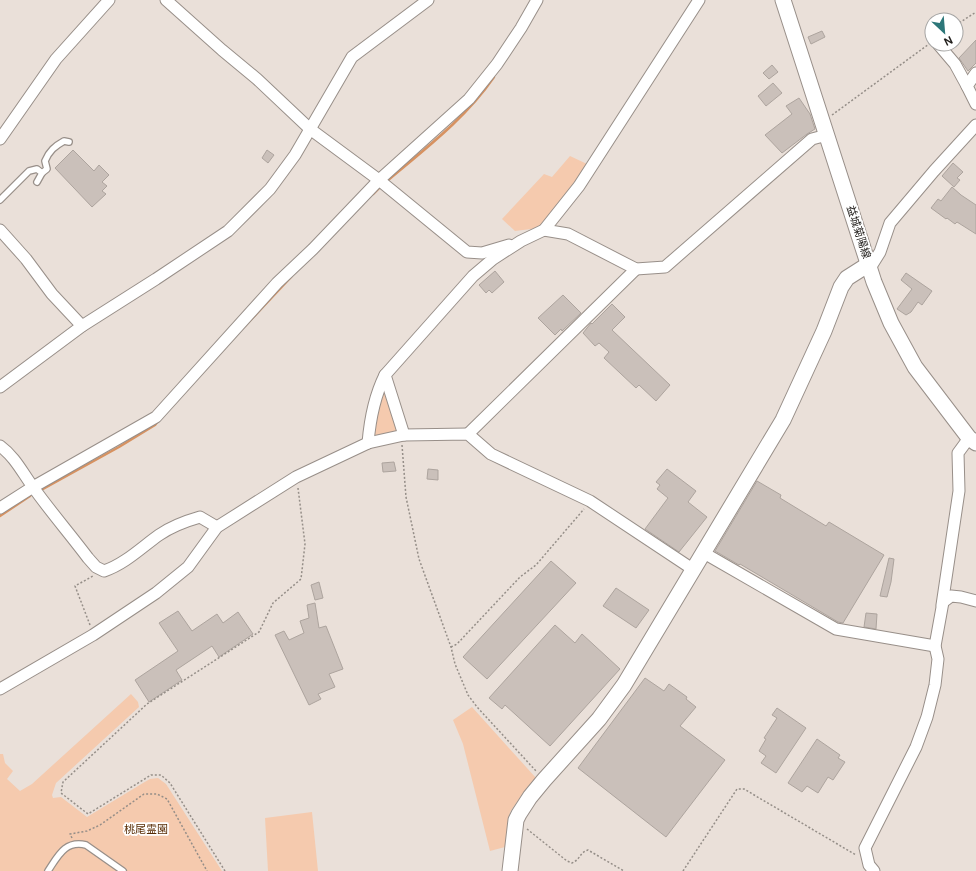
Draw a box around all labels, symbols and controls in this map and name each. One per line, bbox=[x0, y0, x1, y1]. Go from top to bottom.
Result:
north arrow bbox=[924, 12, 964, 52]
text: N bbox=[942, 33, 955, 49]
street label: 益城菊陽線 bbox=[844, 204, 874, 260]
park label: 桃尾霊園 bbox=[124, 822, 168, 836]

